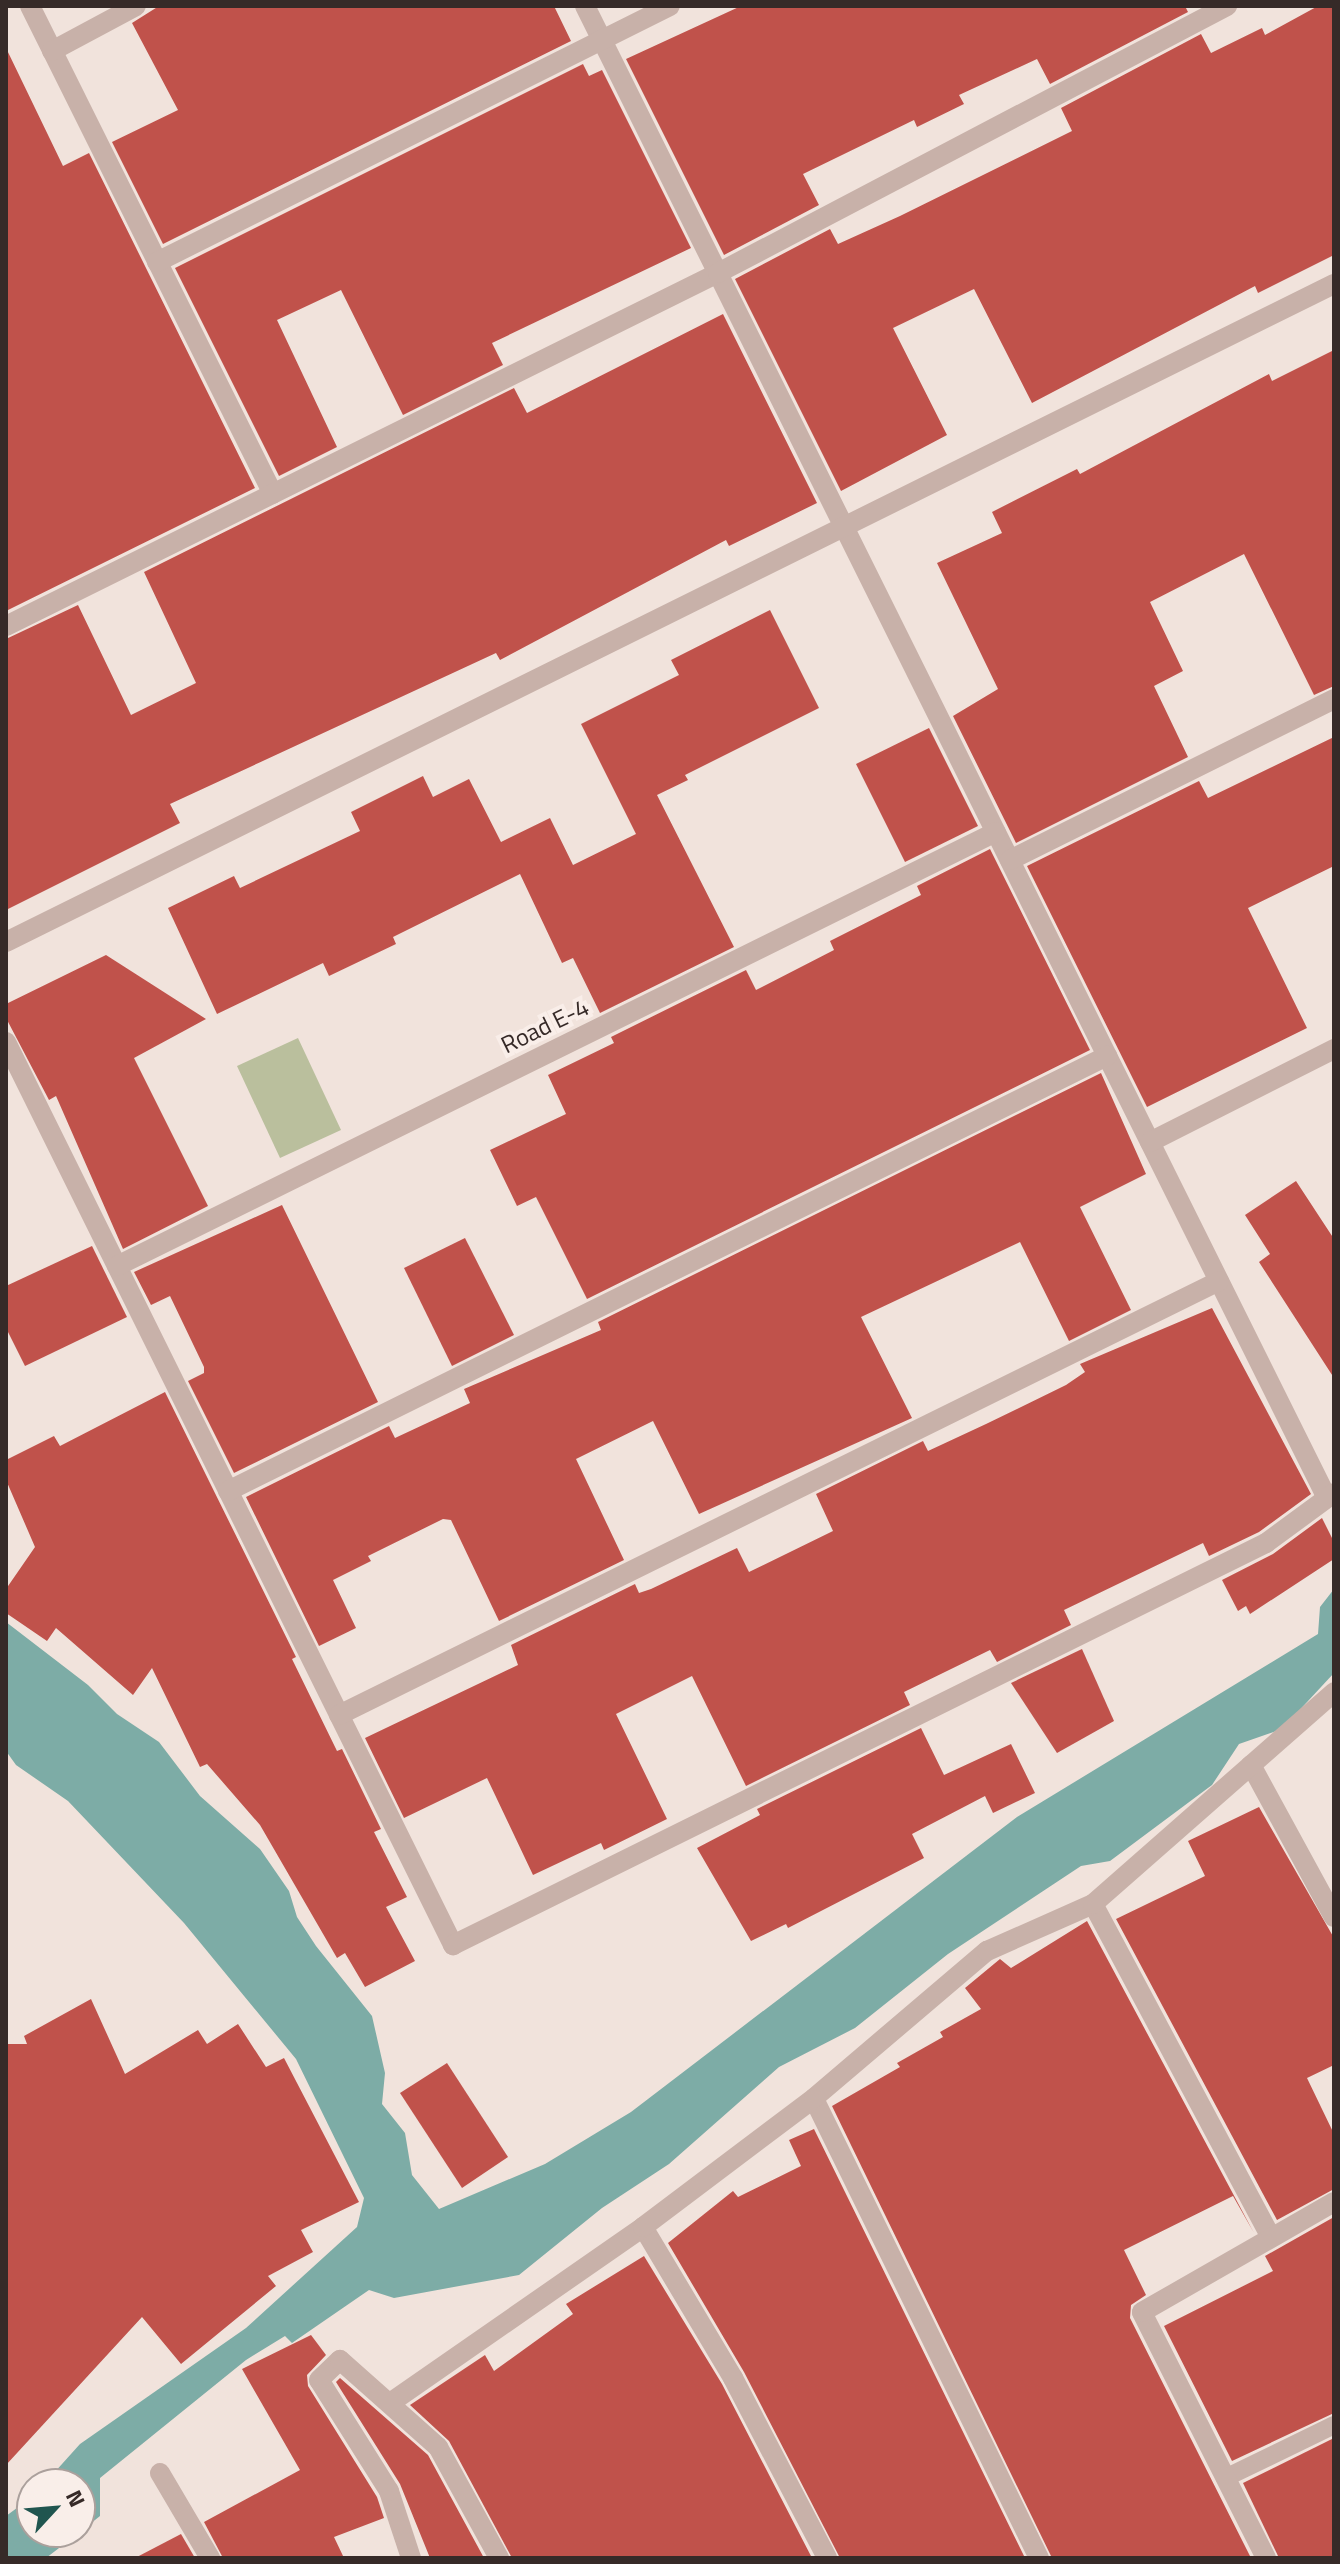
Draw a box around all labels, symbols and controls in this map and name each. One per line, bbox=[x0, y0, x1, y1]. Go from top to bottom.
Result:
street label: Road E-4 bbox=[496, 992, 594, 1060]
north arrow bbox=[16, 2468, 96, 2548]
text: N bbox=[57, 2484, 94, 2513]

